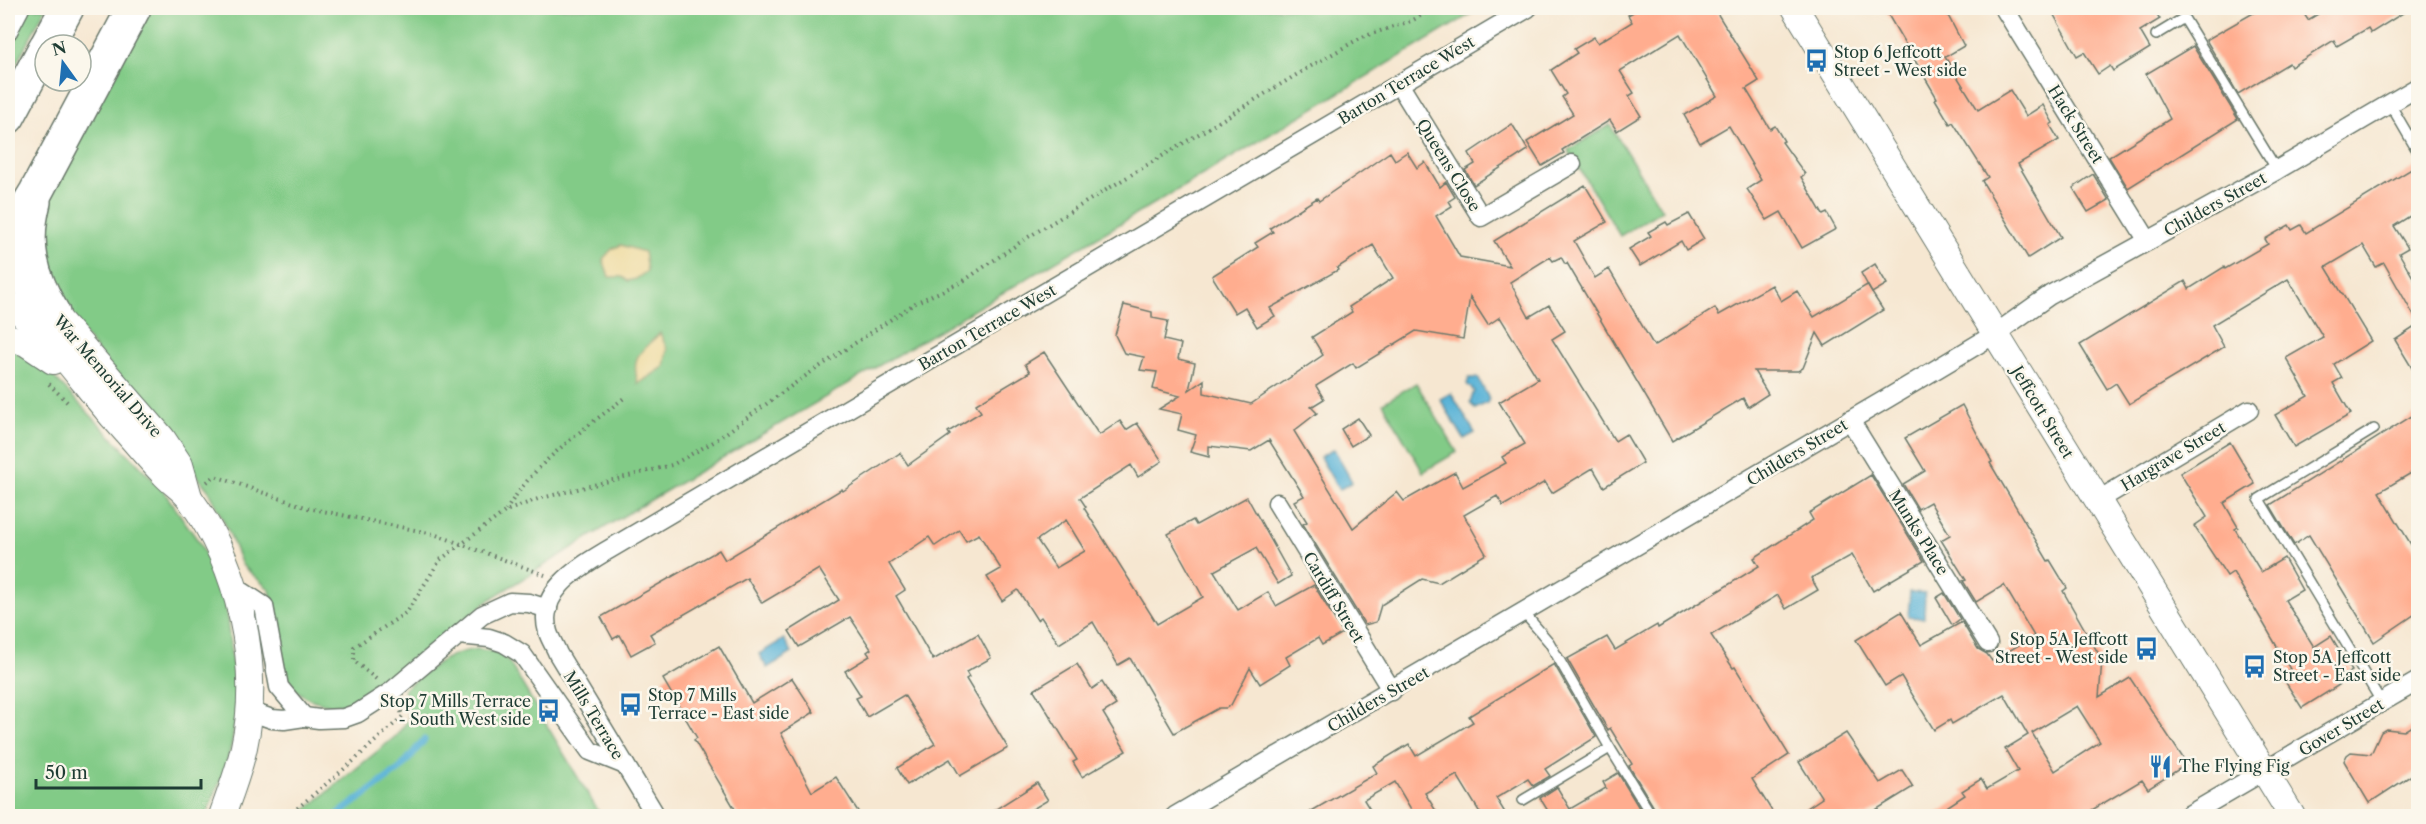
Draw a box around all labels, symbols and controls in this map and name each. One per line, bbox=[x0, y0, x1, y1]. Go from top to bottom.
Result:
street label: Barton Terrace West bbox=[1334, 31, 1478, 129]
north arrow bbox=[33, 33, 93, 93]
text: N bbox=[50, 37, 69, 60]
place label: Stop 6 Jeffcott Street - West side bbox=[1834, 42, 1967, 80]
bus stop icon: Stop 6 Jeffcott Street - West side bbox=[1803, 48, 1829, 74]
street label: Hack Street bbox=[2044, 81, 2108, 167]
street label: Queens Close bbox=[1413, 115, 1485, 215]
street label: Childers Street bbox=[2160, 167, 2270, 240]
street label: Barton Terrace West bbox=[915, 279, 1060, 375]
street label: War Memorial Drive bbox=[49, 310, 167, 441]
street label: Jeffcott Street bbox=[2006, 360, 2079, 462]
street label: Childers Street bbox=[1743, 414, 1851, 490]
street label: Hargrave Street bbox=[2117, 417, 2229, 495]
street label: Munks Place bbox=[1885, 485, 1953, 579]
street label: Cardiff Street bbox=[1299, 548, 1369, 646]
place label: Stop 5A Jeffcott Street - West side bbox=[1995, 629, 2128, 667]
bus stop icon: Stop 5A Jeffcott Street - West side bbox=[2133, 635, 2159, 661]
place label: Stop 5A Jeffcott Street - East side bbox=[2273, 647, 2401, 685]
bus stop icon: Stop 5A Jeffcott Street - East side bbox=[2242, 653, 2268, 679]
street label: Childers Street bbox=[1324, 662, 1433, 736]
street label: Mills Terrace bbox=[560, 667, 628, 763]
place label: Stop 7 Mills Terrace - East side bbox=[648, 685, 789, 723]
place label: Stop 7 Mills Terrace - South West side bbox=[380, 691, 531, 729]
bus stop icon: Stop 7 Mills Terrace - East side bbox=[617, 691, 643, 717]
street label: Gover Street bbox=[2295, 694, 2387, 760]
bus stop icon: Stop 7 Mills Terrace - South West side bbox=[536, 697, 562, 723]
scale bar bbox=[36, 752, 201, 790]
restaurant icon: The Flying Fig bbox=[2148, 753, 2174, 779]
place label: The Flying Fig bbox=[2179, 756, 2290, 776]
text: 50 m bbox=[45, 762, 88, 784]

